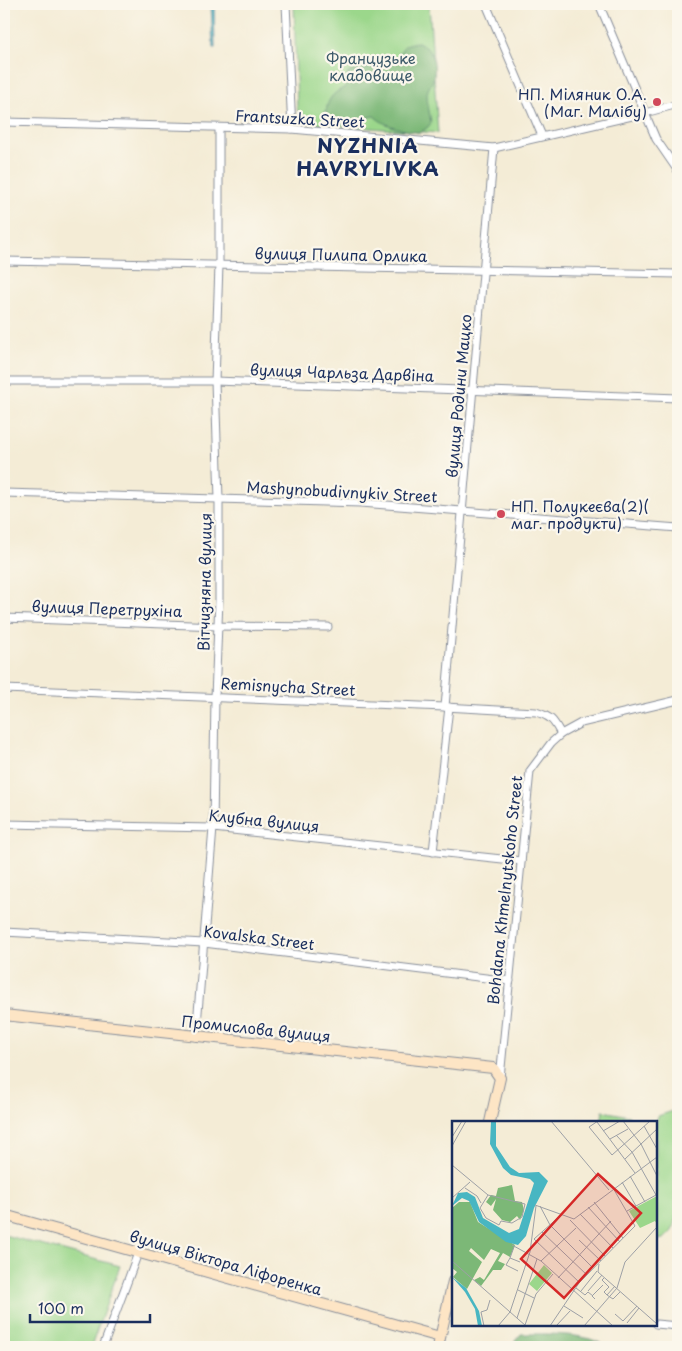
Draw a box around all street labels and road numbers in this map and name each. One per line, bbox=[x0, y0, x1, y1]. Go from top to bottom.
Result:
street label: Frantsuzka Street bbox=[235, 103, 365, 133]
street label: вулиця Пилипа Орлика bbox=[254, 241, 428, 267]
street label: вулиця Родини Мацко bbox=[439, 313, 477, 479]
street label: вулиця Чарльза Дарвіна bbox=[250, 357, 435, 387]
street label: Mashynobudivnykiv Street bbox=[246, 475, 438, 507]
street label: Вітчизняна вулиця bbox=[191, 513, 217, 651]
street label: вулиця Перетрухіна bbox=[31, 594, 183, 622]
street label: Remisnycha Street bbox=[220, 671, 356, 701]
street label: Bohdana Khmelnytskoho Street bbox=[481, 774, 527, 1006]
street label: Клубна вулиця bbox=[207, 803, 321, 837]
street label: Kovalska Street bbox=[202, 919, 316, 955]
street label: Промислова вулиця bbox=[180, 1009, 332, 1047]
street label: вулиця Віктора Ліфоренка bbox=[127, 1224, 325, 1301]

